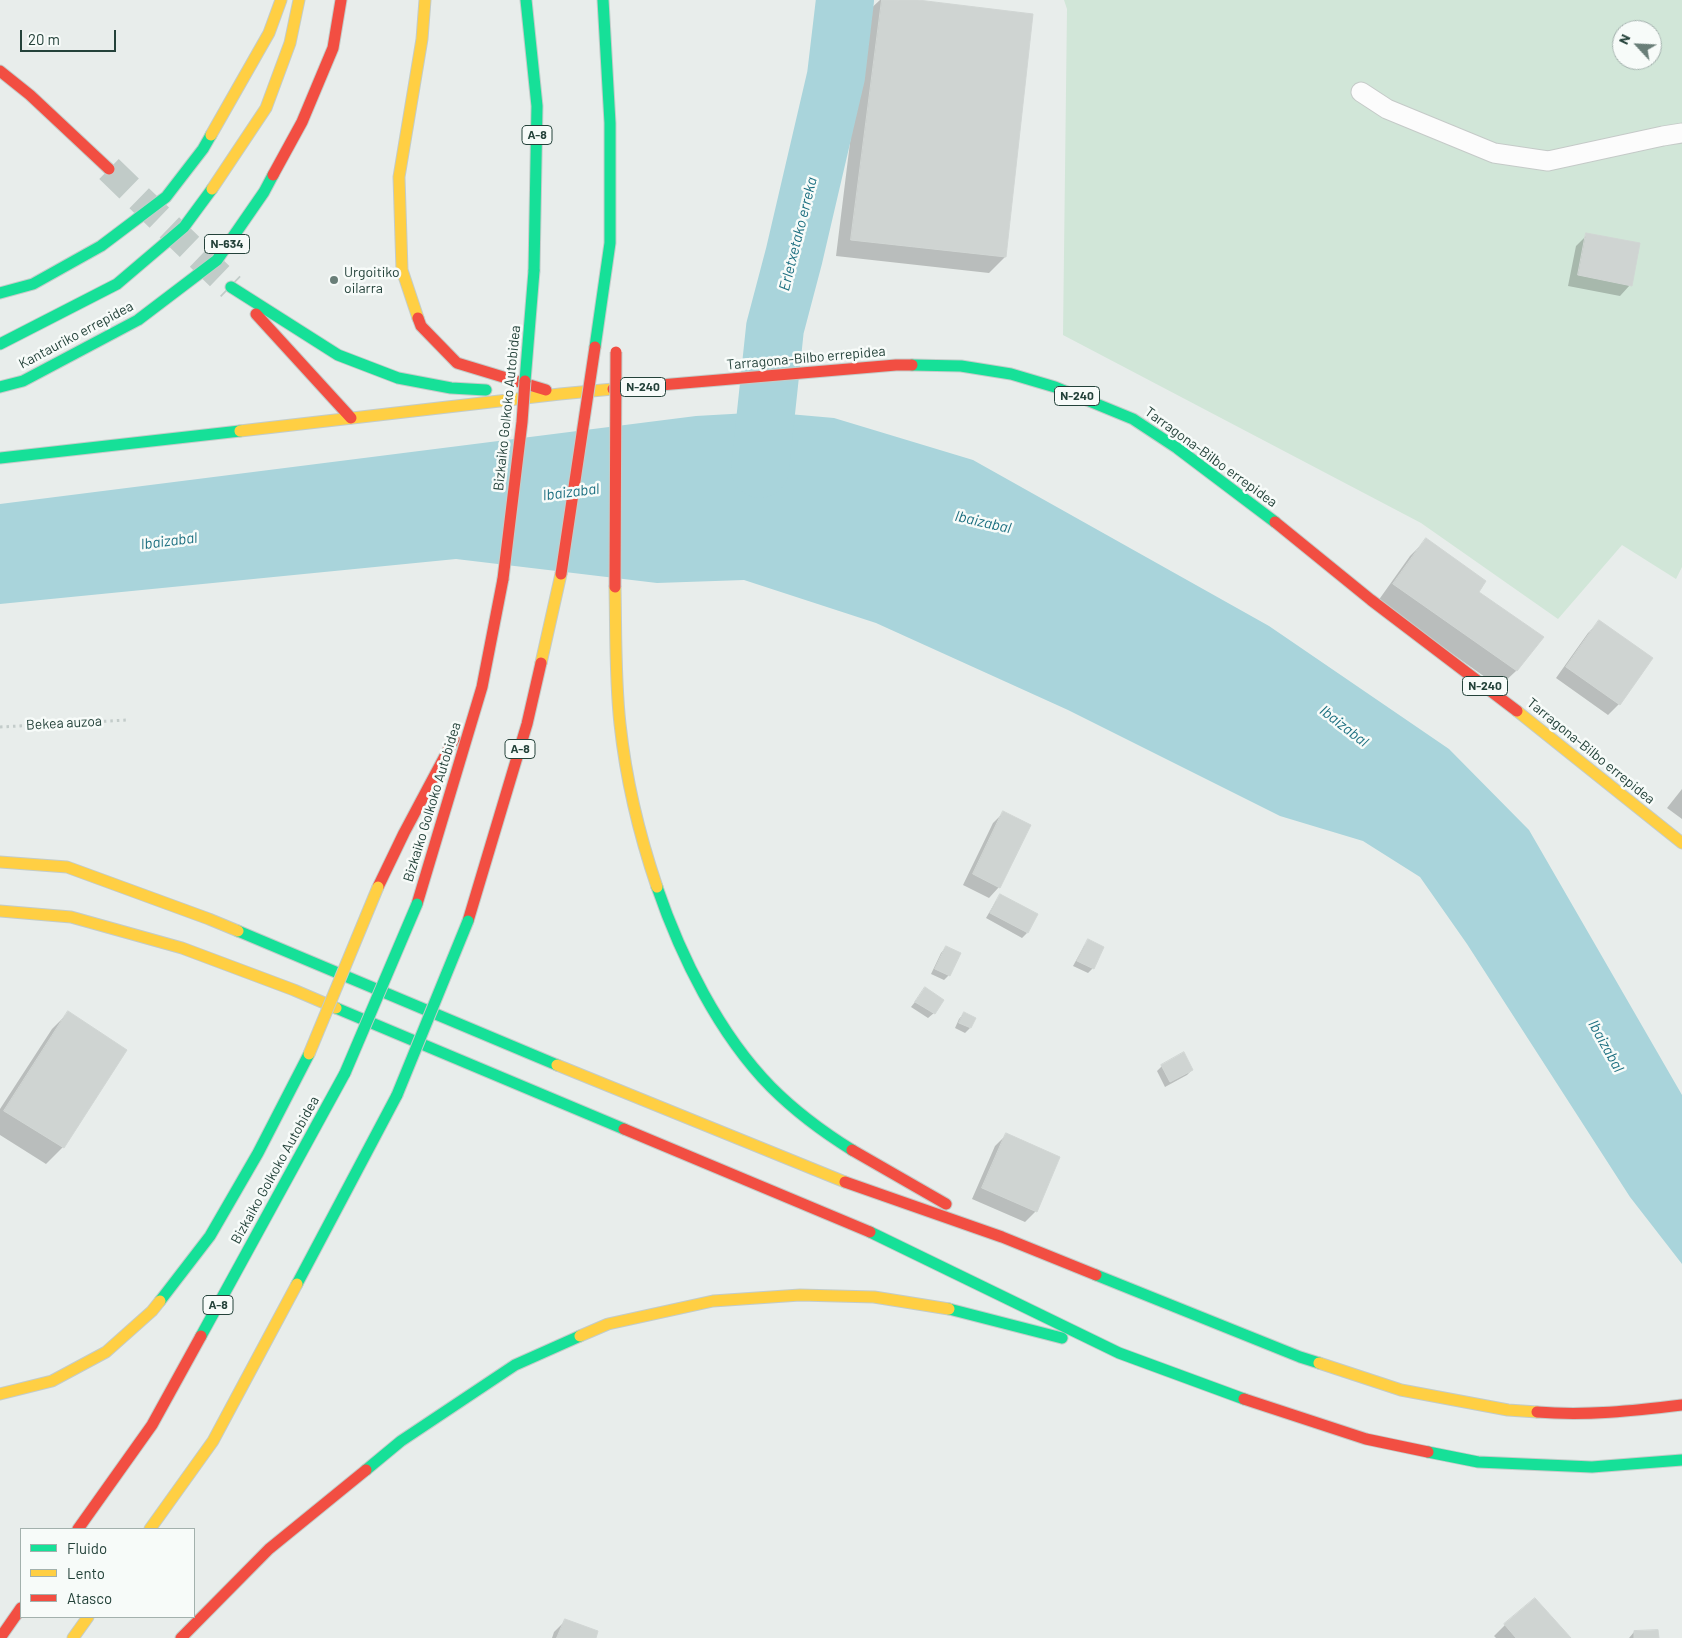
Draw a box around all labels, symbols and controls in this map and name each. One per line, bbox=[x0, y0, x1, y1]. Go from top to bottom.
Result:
scale bar bbox=[22, 20, 119, 52]
north arrow bbox=[1612, 20, 1662, 70]
text: 20 m bbox=[28, 30, 60, 48]
text: N bbox=[1614, 31, 1634, 47]
road number: A-8 bbox=[522, 126, 552, 144]
water label: Erletxetako erreka bbox=[775, 175, 821, 293]
road number: N-634 bbox=[204, 234, 250, 253]
place label: Urgoitiko oilarra bbox=[344, 264, 400, 296]
marker: Urgoitiko oilarra bbox=[328, 274, 340, 286]
street label: Kantauriko errepidea bbox=[16, 298, 136, 372]
street label: Bizkaiko Golkoko Autobidea bbox=[490, 324, 524, 492]
street label: Tarragona-Bilbo errepidea bbox=[726, 343, 886, 373]
road number: N-240 bbox=[620, 378, 666, 397]
road number: N-240 bbox=[1054, 386, 1100, 406]
street label: Tarragona-Bilbo errepidea bbox=[1141, 403, 1281, 511]
water label: Ibaizabal bbox=[542, 480, 600, 504]
water label: Ibaizabal bbox=[953, 507, 1013, 537]
water label: Ibaizabal bbox=[140, 529, 198, 553]
road number: N-240 bbox=[1462, 676, 1508, 696]
street label: Tarragona-Bilbo errepidea bbox=[1524, 694, 1658, 808]
water label: Ibaizabal bbox=[1316, 701, 1372, 751]
street label: Bekea auzoa bbox=[26, 713, 102, 733]
street label: Bizkaiko Golkoko Autobidea bbox=[400, 720, 464, 884]
road number: A-8 bbox=[505, 740, 535, 759]
water label: Ibaizabal bbox=[1584, 1017, 1628, 1075]
street label: Bizkaiko Golkoko Autobidea bbox=[227, 1093, 323, 1247]
road number: A-8 bbox=[203, 1296, 233, 1314]
legend bbox=[20, 1528, 195, 1618]
text: Fluido bbox=[67, 1539, 107, 1557]
text: Lento bbox=[67, 1564, 105, 1582]
text: Atasco bbox=[67, 1589, 112, 1607]

